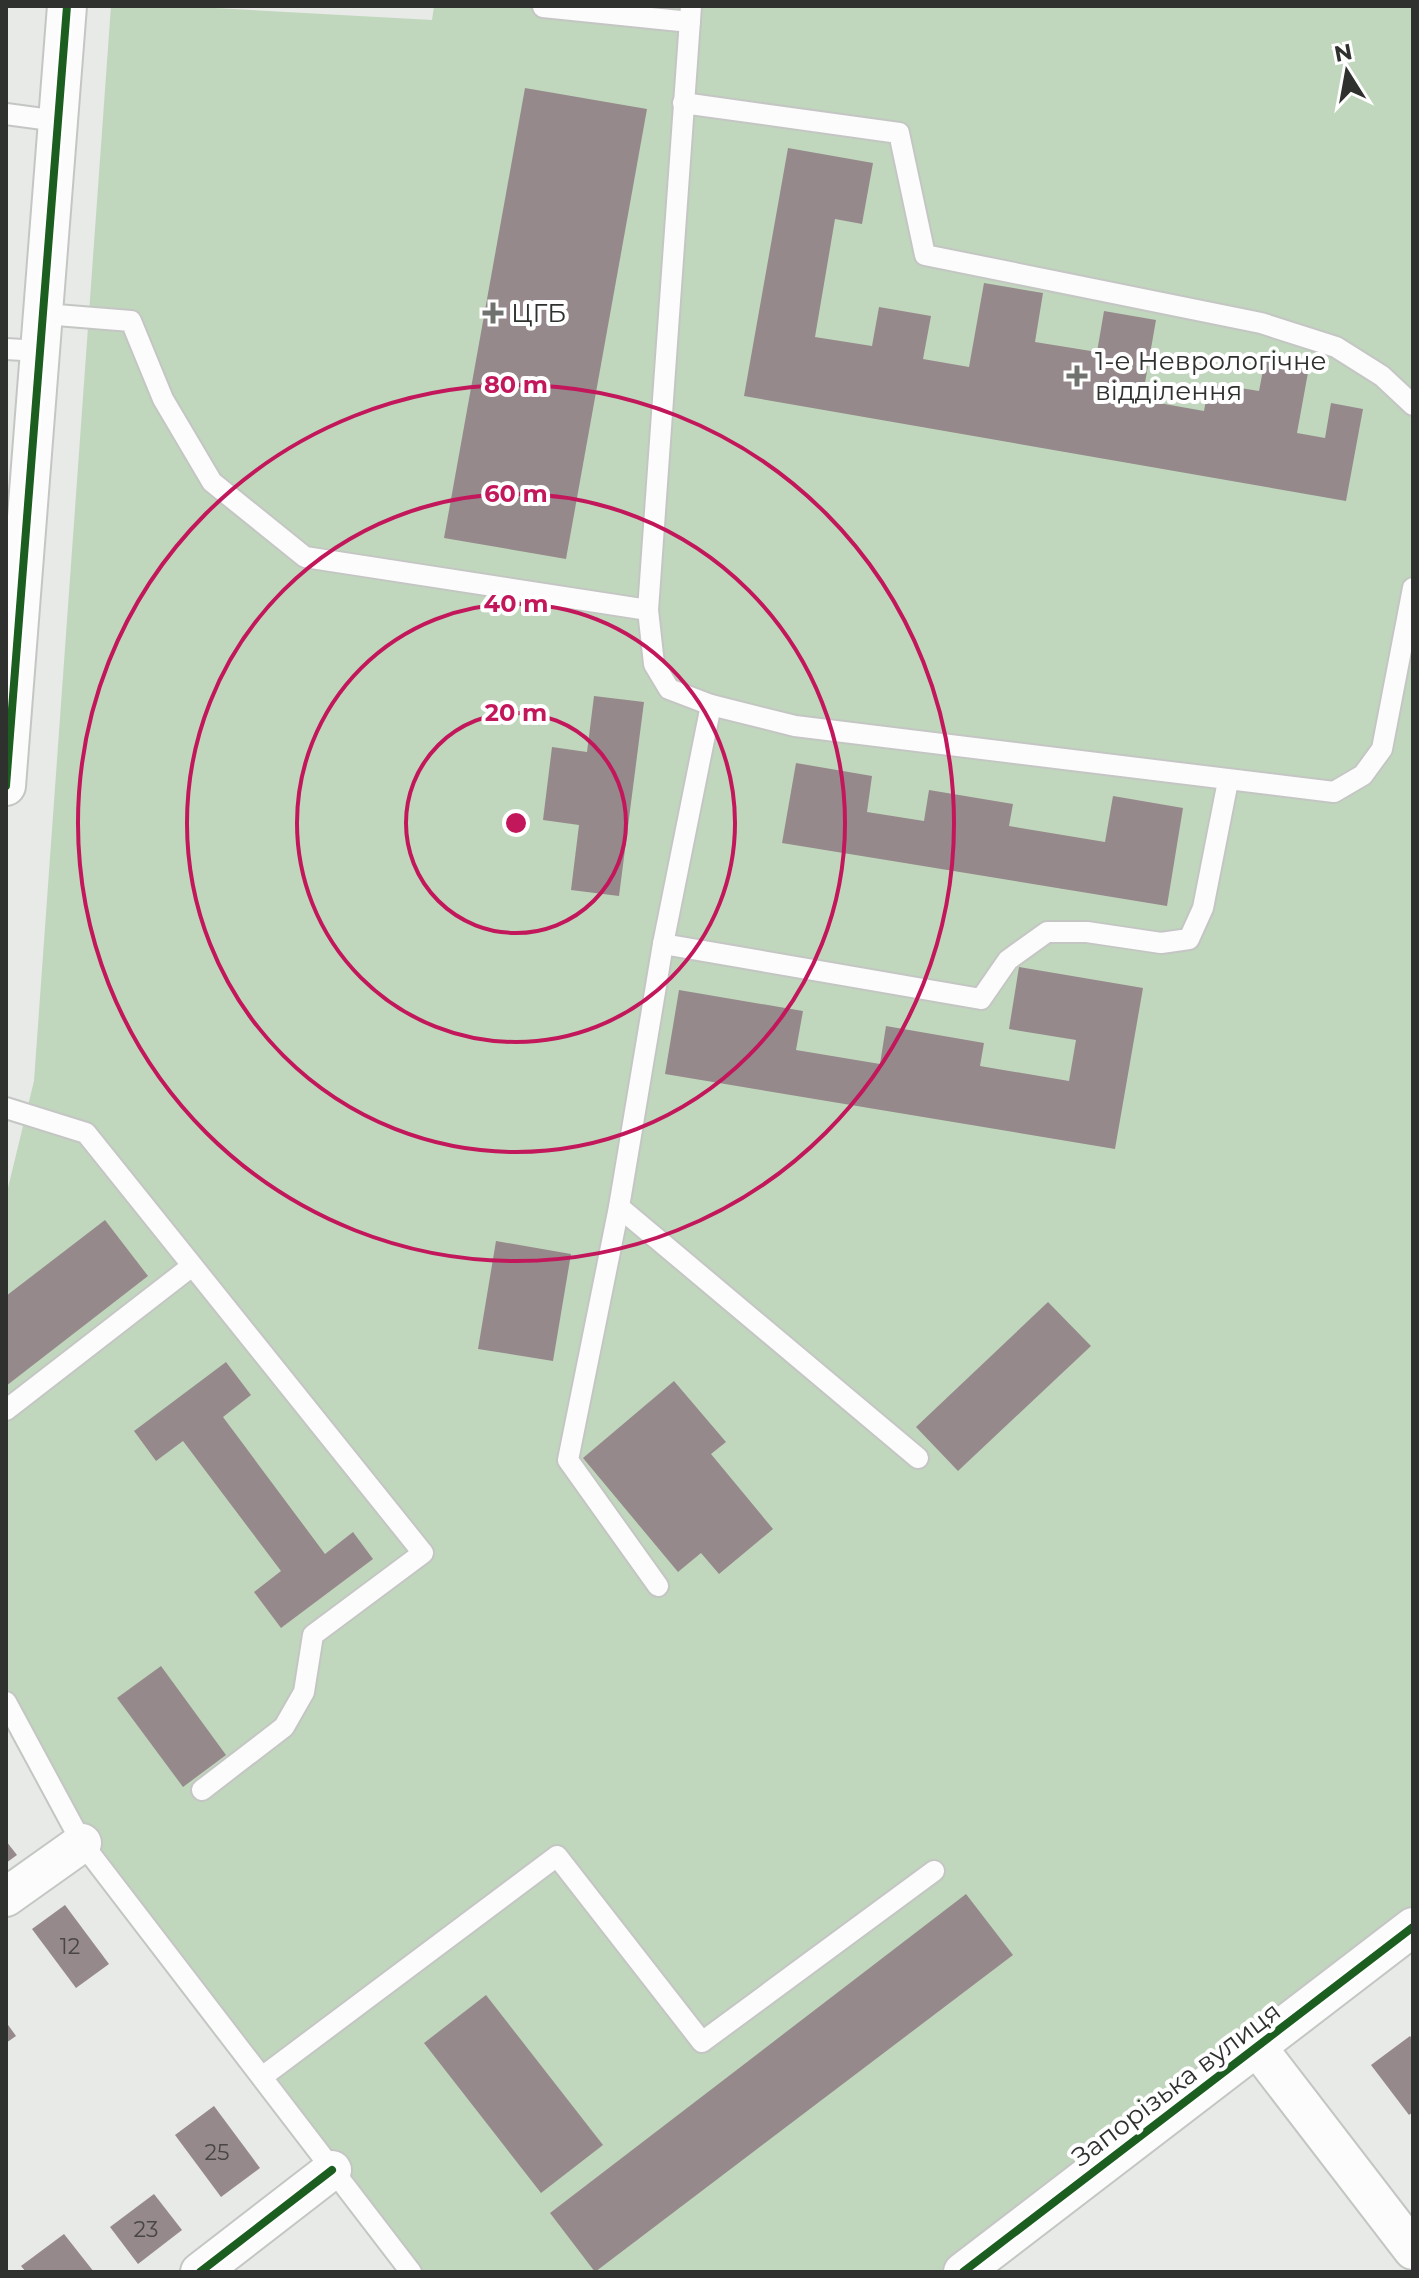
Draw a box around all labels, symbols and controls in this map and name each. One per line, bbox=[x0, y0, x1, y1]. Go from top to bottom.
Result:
north arrow bbox=[1307, 32, 1387, 112]
text: N bbox=[1332, 38, 1355, 68]
place label: ЦГБ bbox=[511, 297, 566, 329]
marker: ЦГБ bbox=[482, 302, 504, 324]
place label: 1-е Неврологічне відділення bbox=[1095, 345, 1327, 407]
marker: 1-е Неврологічне відділення bbox=[1066, 365, 1088, 387]
text: 80 m bbox=[484, 370, 548, 399]
text: 60 m bbox=[484, 479, 548, 508]
text: 40 m bbox=[484, 589, 548, 618]
text: 20 m bbox=[485, 698, 547, 727]
centre of rings bbox=[502, 809, 530, 837]
house number: 12 bbox=[60, 1933, 80, 1960]
street label: Запорізька вулиця bbox=[1065, 1995, 1287, 2173]
house number: 25 bbox=[205, 2139, 229, 2166]
house number: 23 bbox=[134, 2216, 158, 2243]

